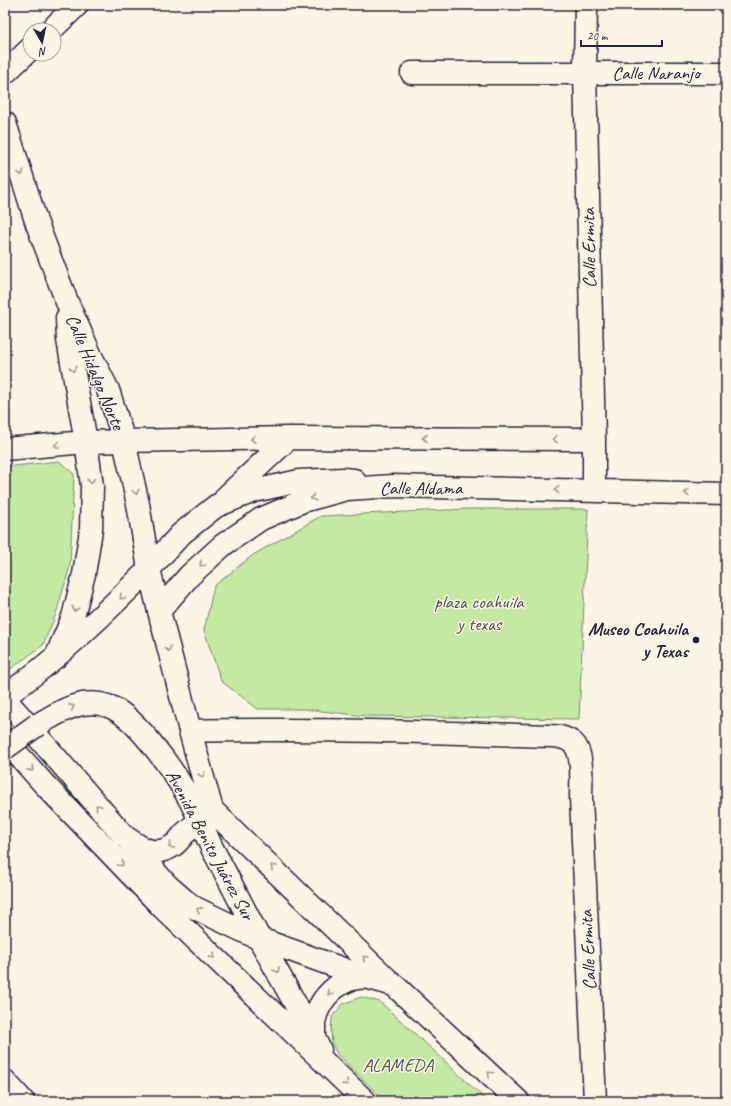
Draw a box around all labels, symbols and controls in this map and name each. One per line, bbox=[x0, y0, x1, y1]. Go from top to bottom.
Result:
north arrow bbox=[22, 22, 62, 62]
scale bar bbox=[581, 22, 662, 48]
text: 20 m bbox=[587, 28, 609, 44]
text: N bbox=[37, 44, 48, 60]
street label: Calle Naranjo bbox=[612, 61, 702, 85]
one-way arrow bbox=[16, 170, 25, 177]
street label: Calle Ermita bbox=[576, 206, 602, 288]
street label: Calle Hidalgo Norte bbox=[60, 311, 131, 435]
one-way arrow bbox=[68, 366, 77, 372]
one-way arrow bbox=[422, 434, 428, 442]
one-way arrow bbox=[250, 435, 256, 443]
one-way arrow bbox=[552, 435, 558, 443]
one-way arrow bbox=[54, 440, 60, 449]
street label: Calle Aldama bbox=[380, 476, 464, 500]
one-way arrow bbox=[86, 478, 95, 484]
one-way arrow bbox=[554, 486, 560, 494]
one-way arrow bbox=[131, 489, 139, 496]
one-way arrow bbox=[684, 489, 690, 497]
one-way arrow bbox=[310, 494, 316, 502]
one-way arrow bbox=[199, 559, 207, 567]
park label: plaza coahuila y texas bbox=[434, 590, 525, 636]
one-way arrow bbox=[119, 592, 126, 599]
one-way arrow bbox=[71, 605, 80, 612]
place label: Museo Coahuila y Texas bbox=[588, 617, 690, 663]
marker: Museo Coahuila y Texas bbox=[691, 635, 701, 645]
one-way arrow bbox=[164, 646, 172, 652]
one-way arrow bbox=[68, 704, 76, 712]
one-way arrow bbox=[26, 765, 33, 772]
street label: Avenida Benito Juárez Sur bbox=[160, 766, 261, 926]
one-way arrow bbox=[197, 771, 206, 778]
one-way arrow bbox=[96, 804, 103, 811]
one-way arrow bbox=[168, 842, 175, 849]
one-way arrow bbox=[116, 859, 123, 867]
one-way arrow bbox=[270, 865, 277, 872]
one-way arrow bbox=[196, 908, 204, 915]
street label: Calle Ermita bbox=[574, 908, 602, 991]
one-way arrow bbox=[208, 951, 216, 958]
one-way arrow bbox=[362, 955, 370, 963]
one-way arrow bbox=[272, 966, 280, 973]
one-way arrow bbox=[327, 988, 335, 995]
park label: ALAMEDA bbox=[363, 1053, 435, 1077]
one-way arrow bbox=[487, 1072, 494, 1079]
one-way arrow bbox=[341, 1078, 349, 1086]

